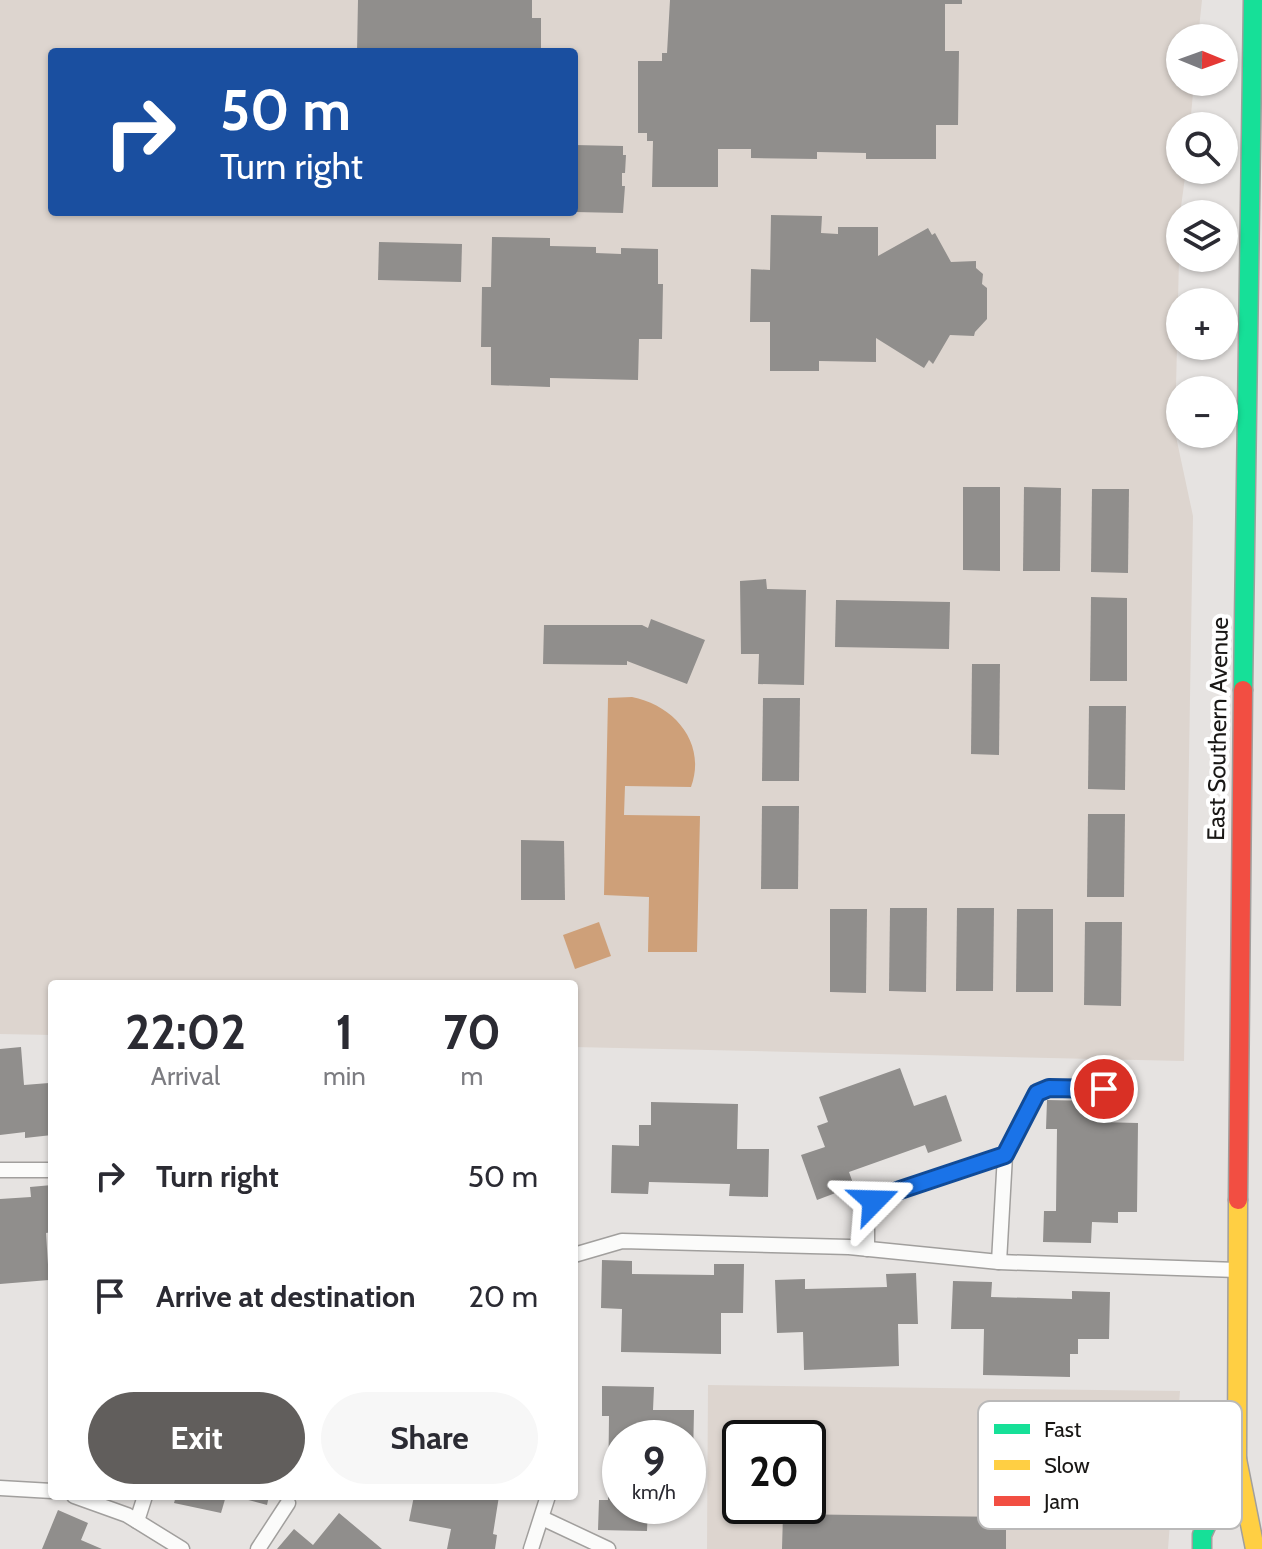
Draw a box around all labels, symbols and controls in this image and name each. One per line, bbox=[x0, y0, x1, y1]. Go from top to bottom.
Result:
north arrow bbox=[1166, 24, 1238, 96]
map controls bbox=[1166, 24, 1238, 448]
text: 50 m bbox=[220, 76, 351, 144]
icon: right bbox=[88, 80, 192, 184]
button: search bbox=[1166, 112, 1238, 184]
text: Turn right bbox=[220, 144, 363, 188]
button: layers bbox=[1166, 200, 1238, 272]
button: + bbox=[1166, 288, 1238, 360]
button: − bbox=[1166, 376, 1238, 448]
street label: East Southern Avenue bbox=[1201, 617, 1234, 841]
text: 22:02 bbox=[125, 1003, 246, 1061]
text: 1 bbox=[336, 1003, 353, 1061]
text: 70 bbox=[443, 1003, 501, 1061]
pin bbox=[1070, 1055, 1138, 1123]
text: Arrival bbox=[151, 1060, 220, 1092]
text: min bbox=[323, 1060, 366, 1092]
text: m bbox=[460, 1060, 483, 1092]
icon: arrive bbox=[1082, 1067, 1126, 1111]
icon: right bbox=[88, 1154, 132, 1198]
text: Turn right bbox=[156, 1158, 279, 1195]
text: 50 m bbox=[468, 1158, 538, 1195]
position arrow bbox=[832, 1159, 916, 1243]
icon: arrive bbox=[88, 1274, 132, 1318]
text: Arrive at destination bbox=[156, 1278, 416, 1315]
text: 20 m bbox=[468, 1278, 538, 1315]
button: Exit bbox=[88, 1392, 305, 1484]
button: Share bbox=[321, 1392, 538, 1484]
legend bbox=[978, 1401, 1242, 1529]
text: Fast bbox=[1044, 1416, 1082, 1443]
speed limit sign: 20 bbox=[722, 1420, 826, 1524]
text: 9 bbox=[643, 1437, 665, 1486]
text: Slow bbox=[1044, 1452, 1090, 1479]
text: km/h bbox=[632, 1480, 676, 1504]
text: Jam bbox=[1043, 1488, 1079, 1515]

